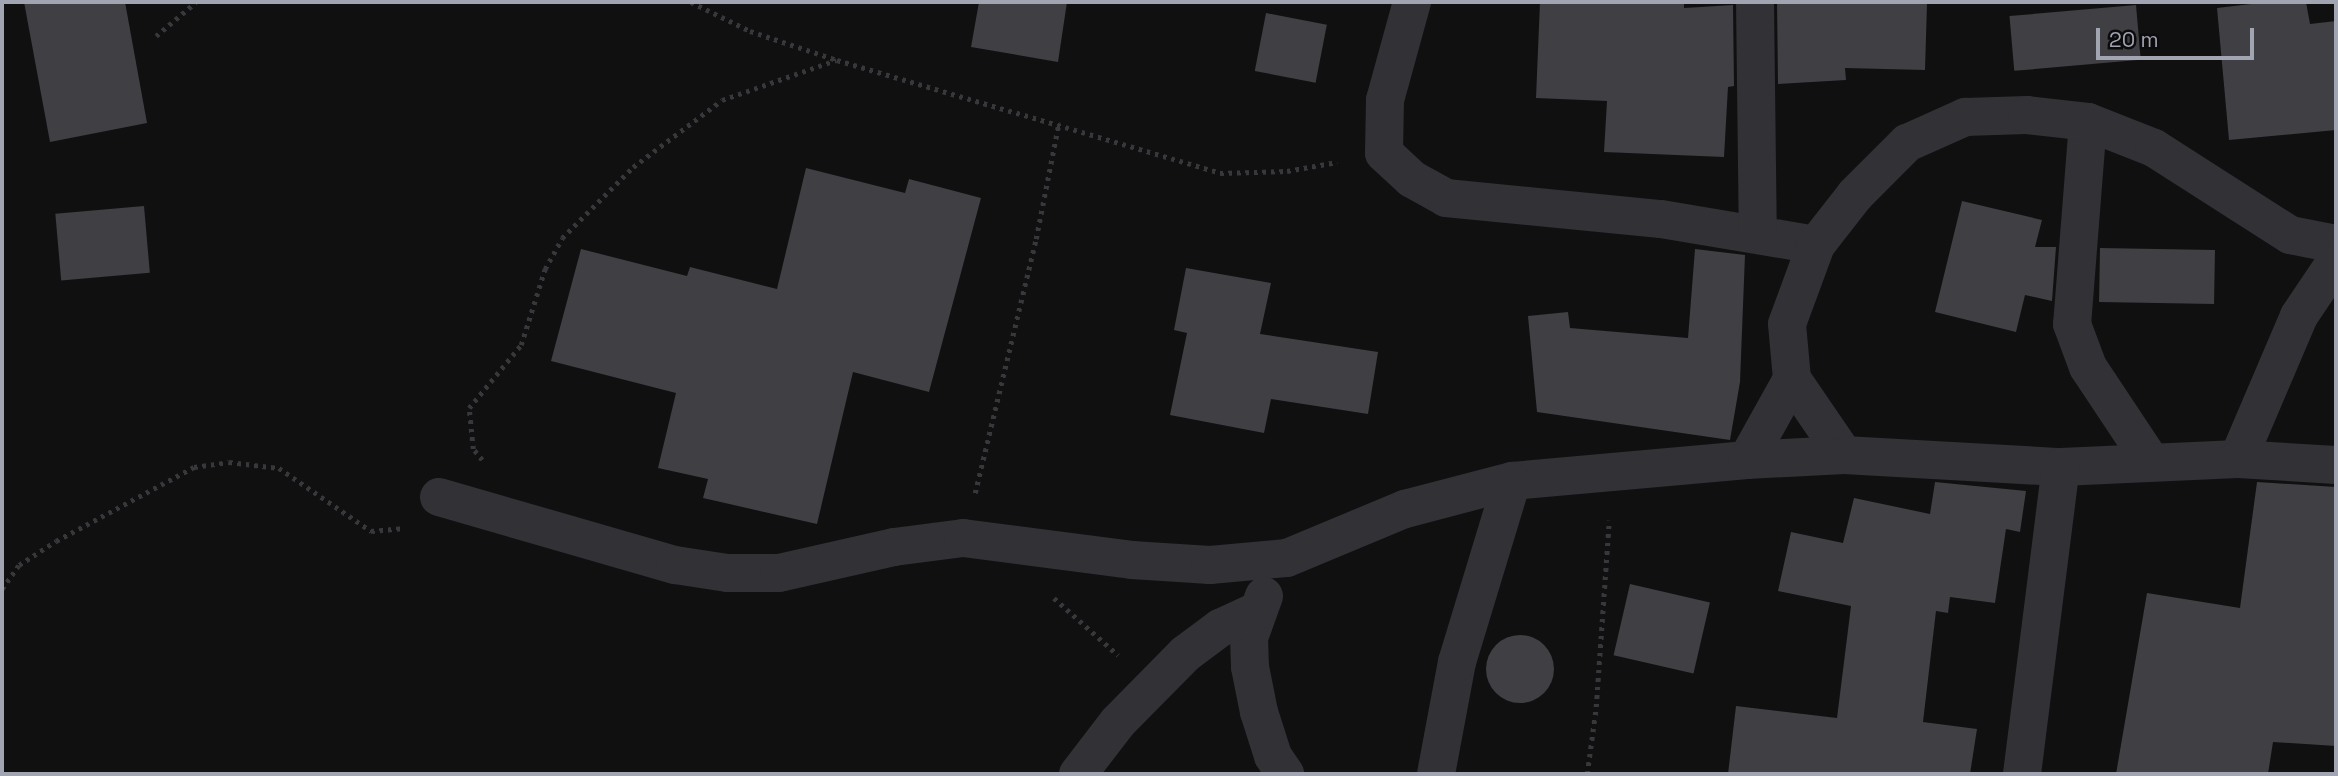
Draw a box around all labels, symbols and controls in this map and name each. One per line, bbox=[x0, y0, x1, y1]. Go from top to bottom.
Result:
scale bar bbox=[2100, 14, 2258, 58]
text: 20 m bbox=[2109, 26, 2159, 53]

